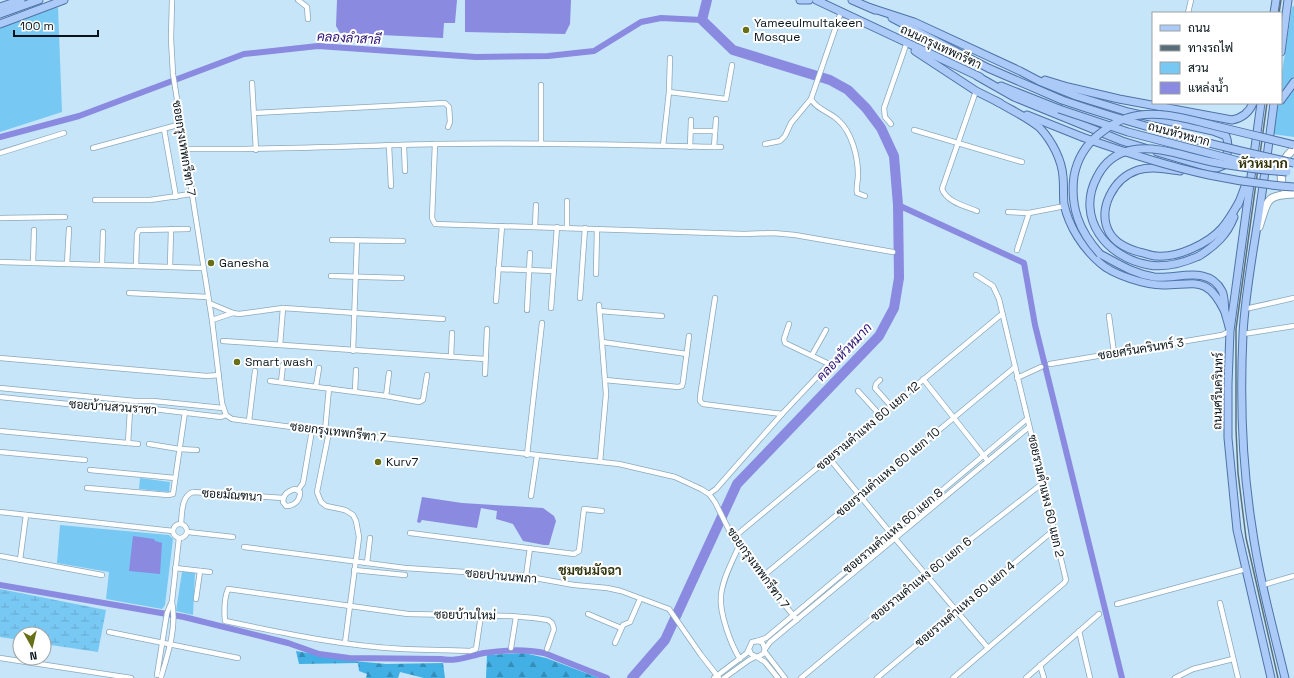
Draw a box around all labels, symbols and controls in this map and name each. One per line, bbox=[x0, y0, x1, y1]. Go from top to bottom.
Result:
scale bar bbox=[14, 12, 98, 38]
legend bbox=[1152, 12, 1282, 104]
place label: Yameeulmultakeen Mosque bbox=[754, 15, 863, 45]
text: 100 m bbox=[20, 18, 54, 34]
text: ถนน bbox=[1188, 20, 1211, 36]
street label: ถนนกรุงเทพกรีฑา bbox=[897, 21, 984, 74]
marker: Yameeulmultakeen Mosque bbox=[741, 25, 751, 35]
water label: คลองลำสาลี bbox=[317, 27, 382, 48]
text: ทางรถไฟ bbox=[1188, 40, 1233, 56]
text: สวน bbox=[1188, 60, 1209, 76]
text: แหล่งน้ำ bbox=[1188, 77, 1228, 96]
street label: ซอยกรุงเทพกรีฑา 7 bbox=[168, 99, 199, 197]
street label: ถนนหัวหมาก bbox=[1146, 118, 1212, 150]
district label: หัวหมาก bbox=[1238, 154, 1288, 172]
place label: Ganesha bbox=[219, 255, 269, 271]
marker: Ganesha bbox=[206, 258, 216, 268]
water label: คลองหัวหมาก bbox=[813, 319, 875, 385]
street label: ซอยศรีนครินทร์ 3 bbox=[1097, 334, 1185, 364]
street label: ถนนศรีนครินทร์ bbox=[1209, 352, 1227, 430]
place label: Smart wash bbox=[245, 354, 313, 370]
marker: Smart wash bbox=[232, 357, 242, 367]
street label: ซอยรามคำแหง 60 แยก 12 bbox=[813, 378, 923, 474]
street label: ซอยบ้านสวนราชา bbox=[69, 396, 157, 418]
street label: ซอยกรุงเทพกรีฑา 7 bbox=[289, 418, 387, 447]
street label: ซอยรามคำแหง 60 แยก 10 bbox=[833, 424, 943, 520]
street label: ซอยรามคำแหง 60 แยก 2 bbox=[1024, 433, 1068, 559]
place label: Kurv7 bbox=[386, 454, 419, 470]
marker: Kurv7 bbox=[373, 457, 383, 467]
street label: ซอยรามคำแหง 60 แยก 8 bbox=[840, 484, 946, 578]
street label: ซอยมัณฑนา bbox=[201, 485, 263, 505]
street label: ซอยกรุงเทพกรีฑา 7 bbox=[722, 524, 793, 613]
street label: ซอยรามคำแหง 60 แยก 6 bbox=[867, 533, 975, 625]
street label: ซอยรามคำแหง 60 แยก 4 bbox=[912, 557, 1019, 651]
district label: ชุมชนมัจฉา bbox=[558, 562, 622, 581]
street label: ซอยปานนพภา bbox=[464, 565, 538, 587]
street label: ซอยบ้านใหม่ bbox=[434, 606, 496, 624]
north arrow bbox=[12, 626, 52, 666]
text: N bbox=[29, 648, 38, 663]

